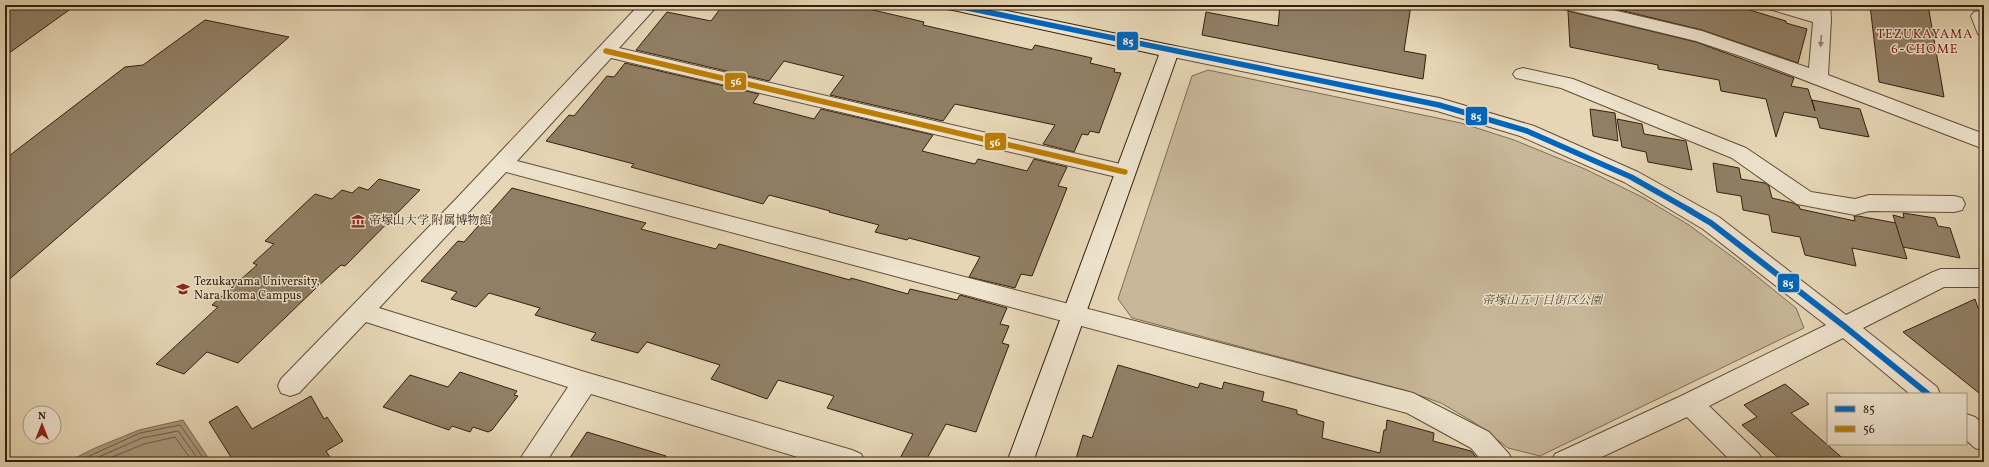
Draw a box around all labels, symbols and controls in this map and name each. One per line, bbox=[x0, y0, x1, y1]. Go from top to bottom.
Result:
district label: TEZUKAYAMA 6-CHOME bbox=[1877, 26, 1973, 59]
line badge: 85 bbox=[1116, 31, 1139, 51]
text: 85 bbox=[1122, 35, 1134, 50]
one-way arrow bbox=[1817, 35, 1824, 47]
line badge: 56 bbox=[724, 72, 747, 91]
text: 56 bbox=[730, 75, 742, 90]
line badge: 85 bbox=[1465, 106, 1488, 126]
text: 85 bbox=[1470, 110, 1482, 125]
line badge: 56 bbox=[984, 132, 1007, 151]
text: 56 bbox=[989, 136, 1001, 151]
museum icon: 帝塚山大学 附属博物館 bbox=[350, 213, 366, 229]
place label: 帝塚山大学 附属博物館 bbox=[369, 213, 491, 229]
line badge: 85 bbox=[1777, 273, 1800, 293]
place label: Tezukayama University, Nara Ikoma Campus bbox=[194, 274, 320, 304]
text: 85 bbox=[1782, 277, 1794, 292]
school or university icon: Tezukayama University, Nara Ikoma Campus bbox=[175, 281, 191, 297]
park label: 帝塚山五丁目街区公園 bbox=[1482, 293, 1604, 309]
legend bbox=[1827, 393, 1967, 445]
text: 85 bbox=[1863, 402, 1875, 418]
north arrow bbox=[22, 405, 62, 445]
text: N bbox=[38, 409, 46, 424]
text: 56 bbox=[1863, 422, 1875, 438]

